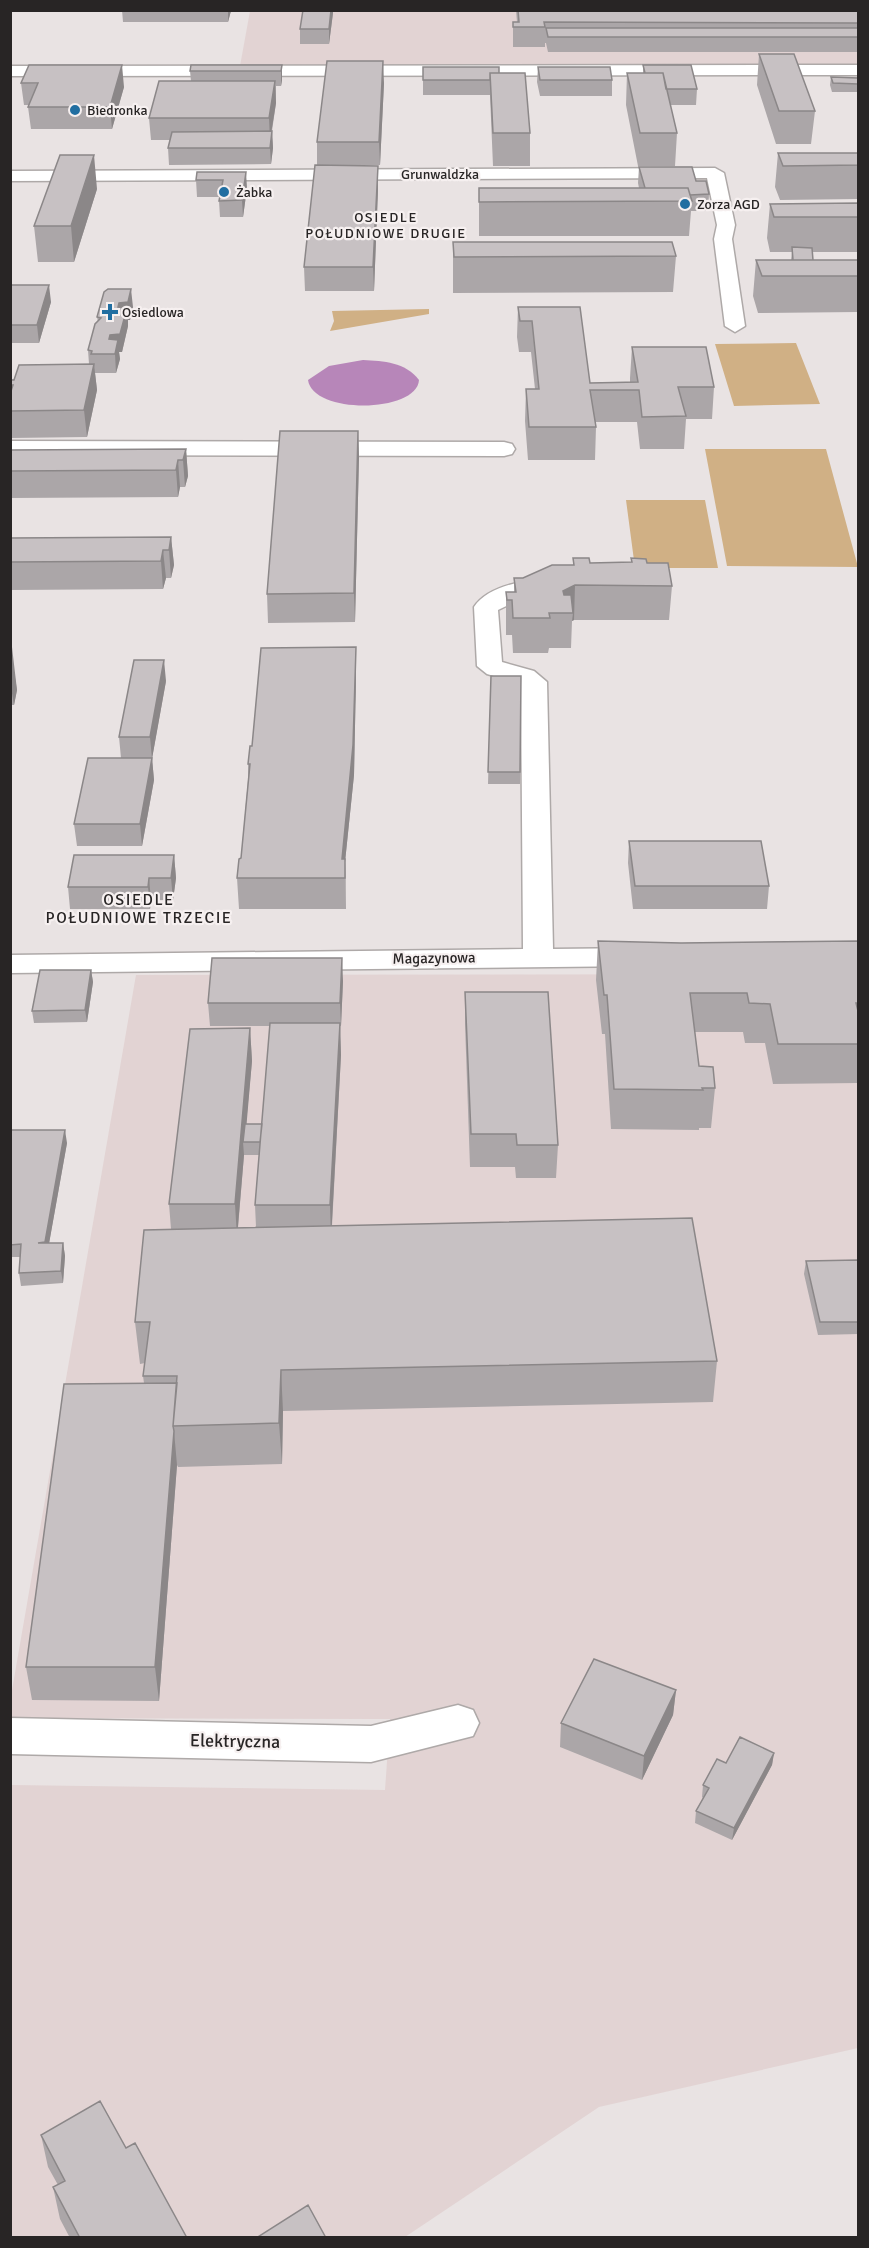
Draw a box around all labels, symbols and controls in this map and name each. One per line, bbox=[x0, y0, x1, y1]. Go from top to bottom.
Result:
place label: Biedronka bbox=[87, 102, 148, 119]
marker: Biedronka bbox=[68, 103, 82, 117]
street label: Grunwaldzka bbox=[401, 166, 479, 183]
place label: Żabka bbox=[236, 184, 272, 201]
marker: Żabka bbox=[217, 185, 231, 199]
place label: Zorza AGD bbox=[697, 196, 760, 213]
marker: Zorza AGD bbox=[678, 197, 692, 211]
district label: OSIEDLE POŁUDNIOWE DRUGIE bbox=[305, 209, 467, 242]
place label: Osiedlowa bbox=[122, 304, 184, 321]
marker: Osiedlowa bbox=[103, 305, 117, 319]
district label: OSIEDLE POŁUDNIOWE TRZECIE bbox=[46, 890, 232, 928]
street label: Magazynowa bbox=[392, 948, 476, 968]
street label: Elektryczna bbox=[190, 1729, 280, 1753]

